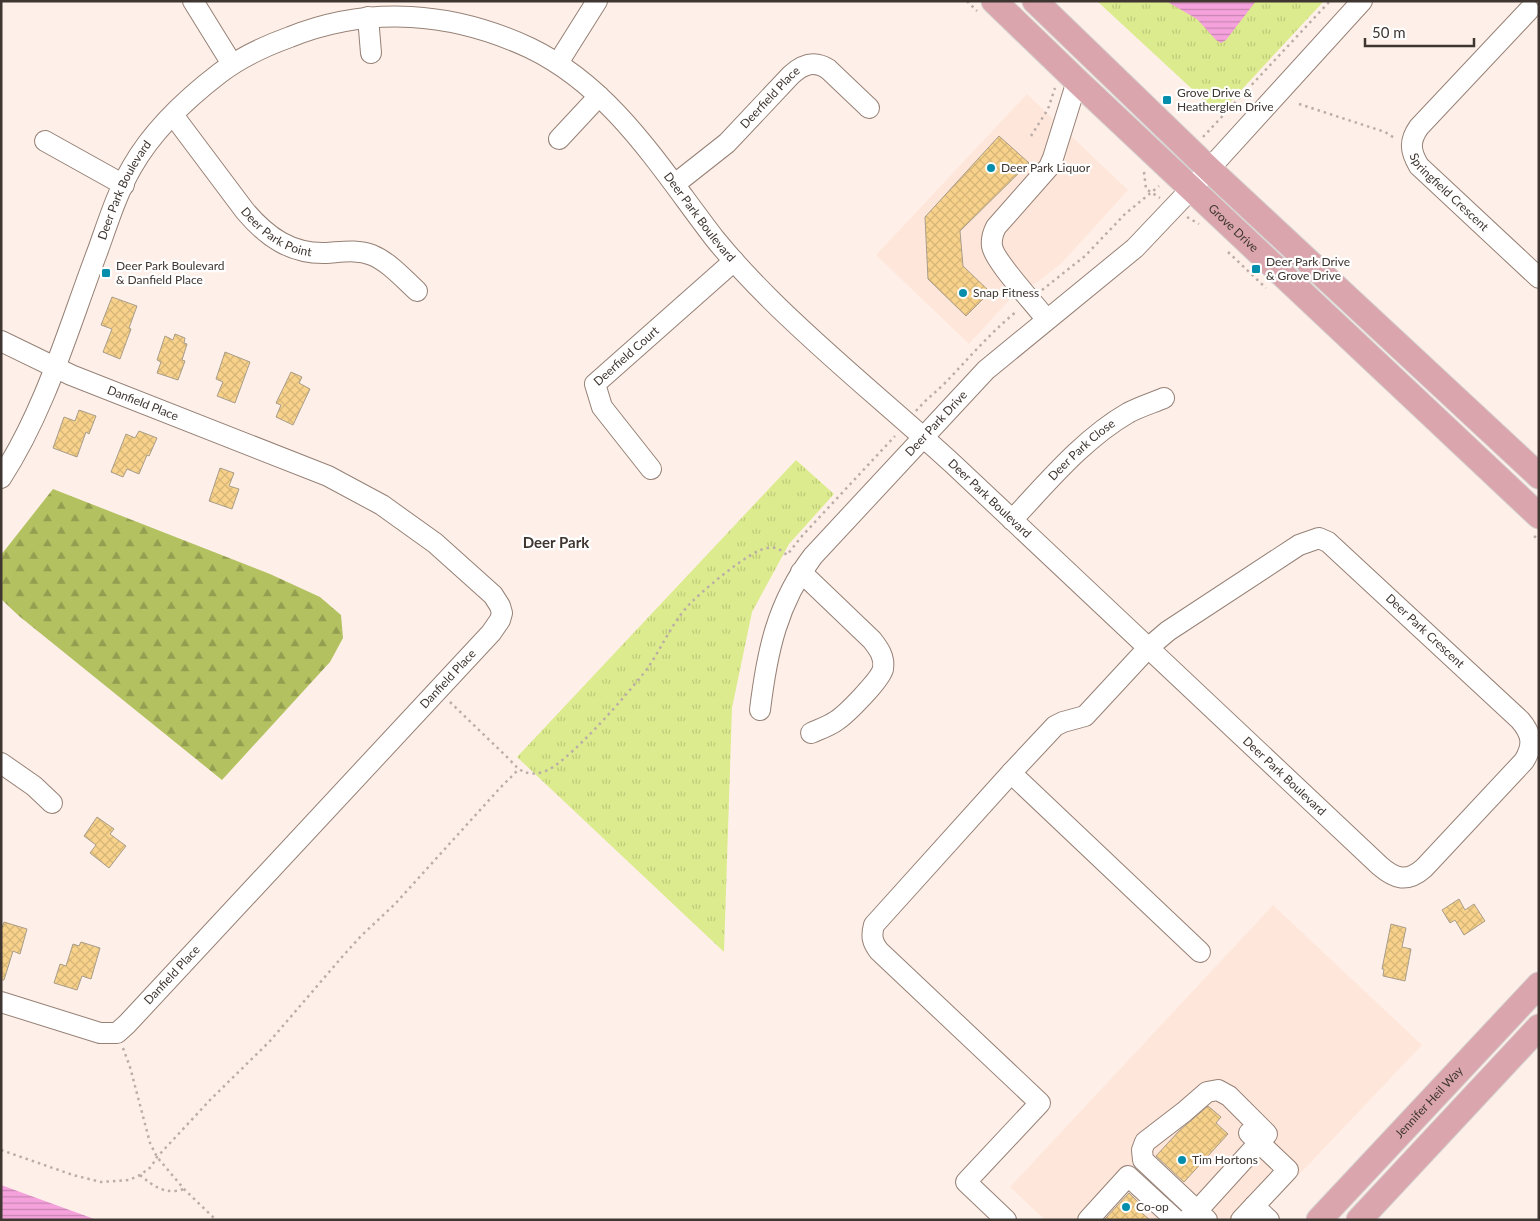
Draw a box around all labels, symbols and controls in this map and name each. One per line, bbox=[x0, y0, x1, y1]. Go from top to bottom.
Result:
scale bar bbox=[1365, 15, 1474, 47]
text: 50 m bbox=[1372, 23, 1406, 41]
street label: Deerfield Place bbox=[737, 63, 803, 131]
place label: Grove Drive & Heatherglen Drive bbox=[1177, 85, 1274, 114]
marker: Grove Drive & Heatherglen Drive bbox=[1161, 94, 1173, 106]
street label: Deer Park Boulevard bbox=[94, 137, 154, 242]
street label: Springfield Crescent bbox=[1407, 151, 1492, 235]
place label: Deer Park Liquor bbox=[1001, 160, 1091, 175]
marker: Deer Park Liquor bbox=[985, 162, 997, 174]
street label: Deer Park Boulevard bbox=[661, 169, 739, 265]
street label: Grove Drive bbox=[1205, 201, 1262, 255]
street label: Deer Park Point bbox=[238, 204, 314, 259]
place label: Deer Park Drive & Grove Drive bbox=[1266, 254, 1350, 283]
place label: Deer Park Boulevard & Danfield Place bbox=[116, 258, 225, 287]
marker: Deer Park Drive & Grove Drive bbox=[1250, 263, 1262, 275]
marker: Deer Park Boulevard & Danfield Place bbox=[100, 267, 112, 279]
place label: Snap Fitness bbox=[973, 285, 1039, 300]
marker: Snap Fitness bbox=[957, 287, 969, 299]
street label: Deerfield Court bbox=[590, 323, 662, 389]
street label: Danfield Place bbox=[105, 382, 181, 424]
street label: Deer Park Drive bbox=[902, 387, 970, 459]
street label: Deer Park Close bbox=[1045, 416, 1118, 483]
street label: Deer Park Boulevard bbox=[945, 455, 1035, 541]
district label: Deer Park bbox=[523, 533, 590, 551]
street label: Deer Park Crescent bbox=[1383, 590, 1468, 671]
street label: Danfield Place bbox=[416, 646, 479, 711]
street label: Deer Park Boulevard bbox=[1240, 733, 1329, 819]
street label: Danfield Place bbox=[140, 942, 203, 1007]
street label: Jennifer Heil Way bbox=[1391, 1063, 1466, 1141]
place label: Tim Hortons bbox=[1192, 1152, 1258, 1167]
marker: Tim Hortons bbox=[1176, 1154, 1188, 1166]
place label: Co-op bbox=[1136, 1199, 1169, 1214]
marker: Co-op bbox=[1120, 1201, 1132, 1213]

